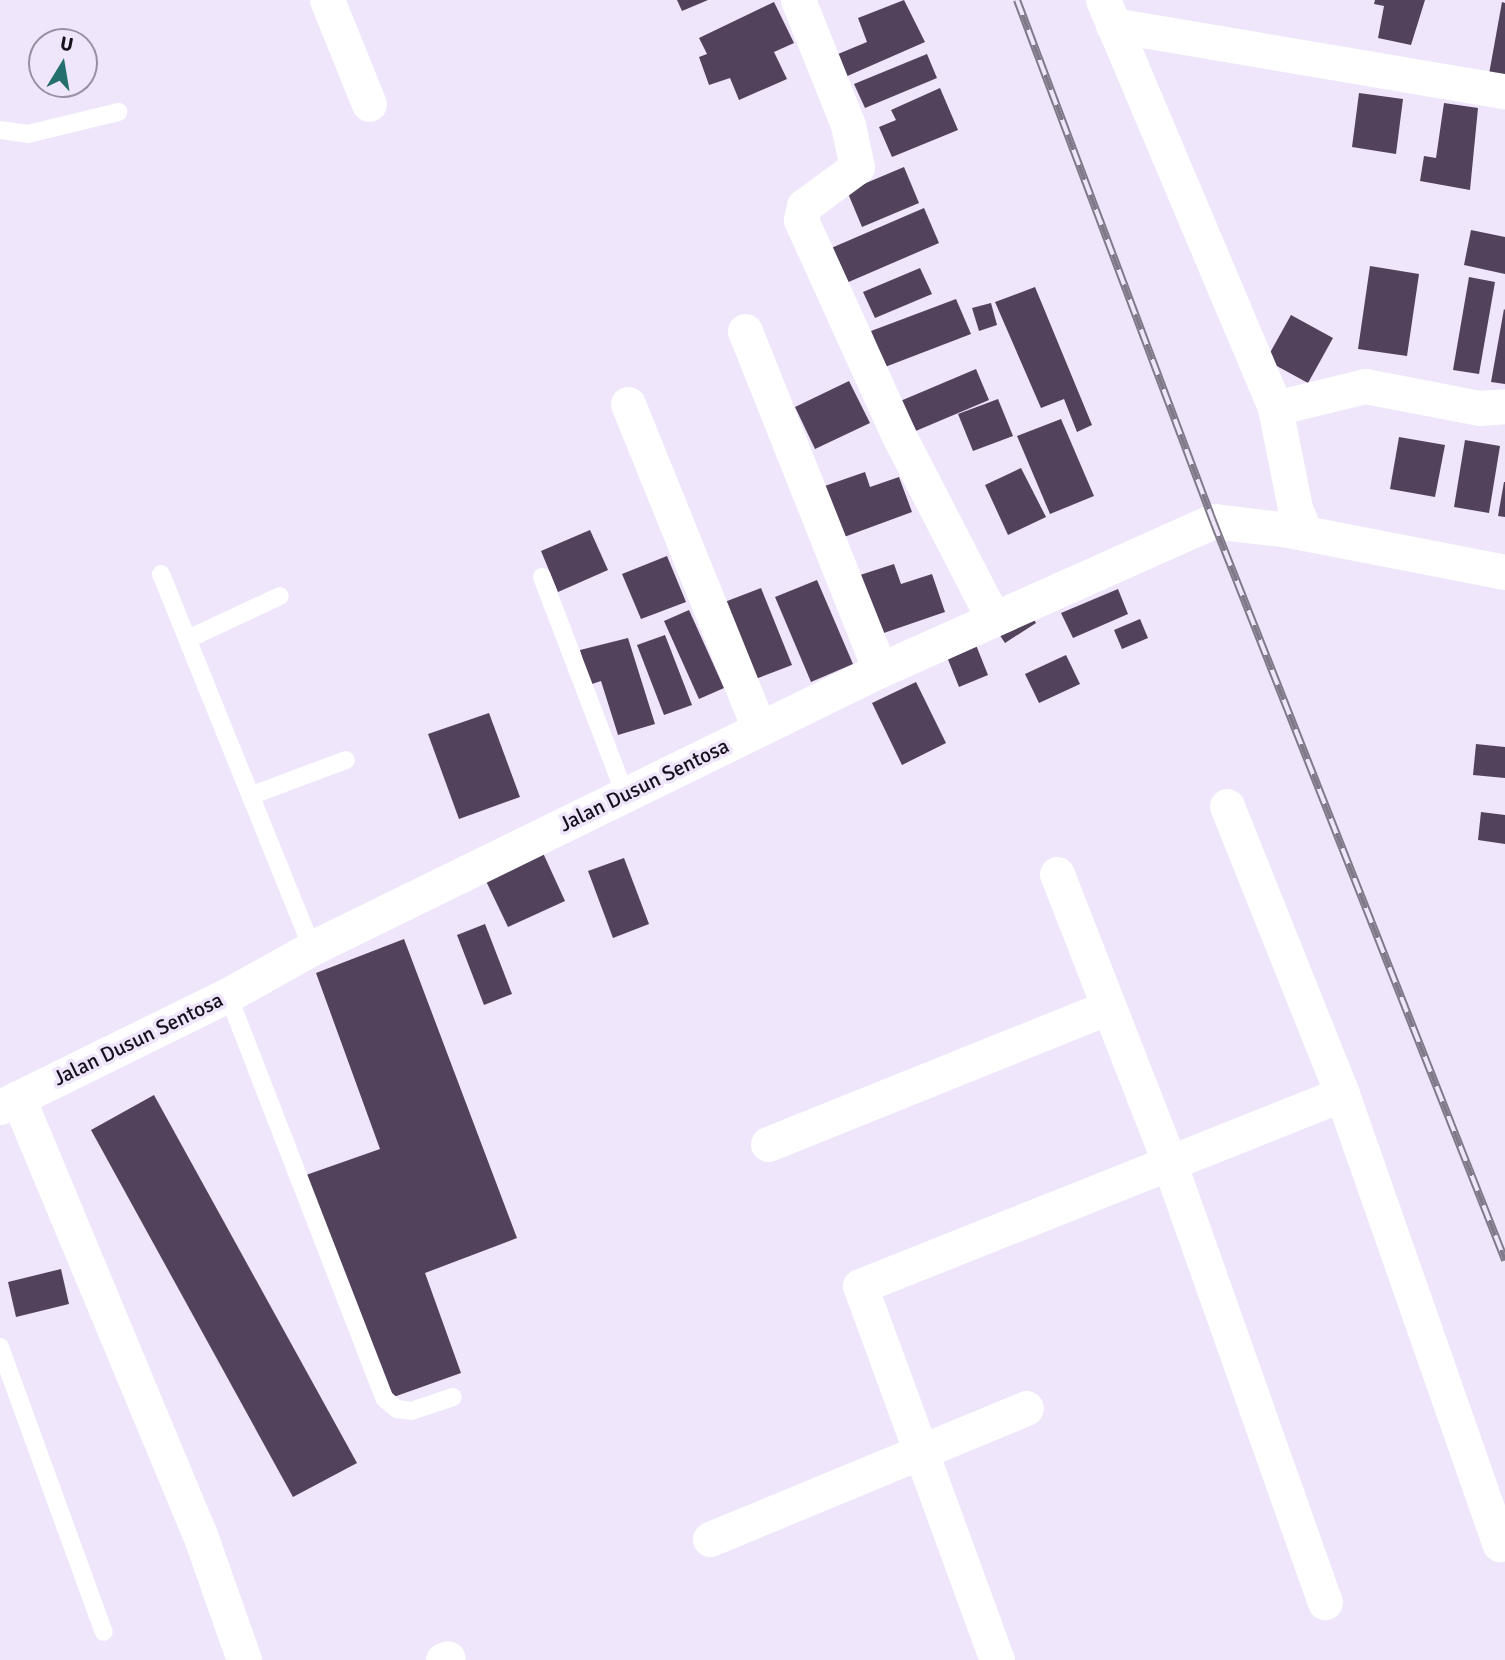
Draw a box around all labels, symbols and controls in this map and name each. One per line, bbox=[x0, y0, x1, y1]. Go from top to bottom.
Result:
north arrow bbox=[28, 28, 98, 98]
text: U bbox=[58, 31, 75, 57]
street label: Jalan Dusun Sentosa bbox=[555, 733, 733, 837]
street label: Jalan Dusun Sentosa bbox=[49, 987, 227, 1091]

